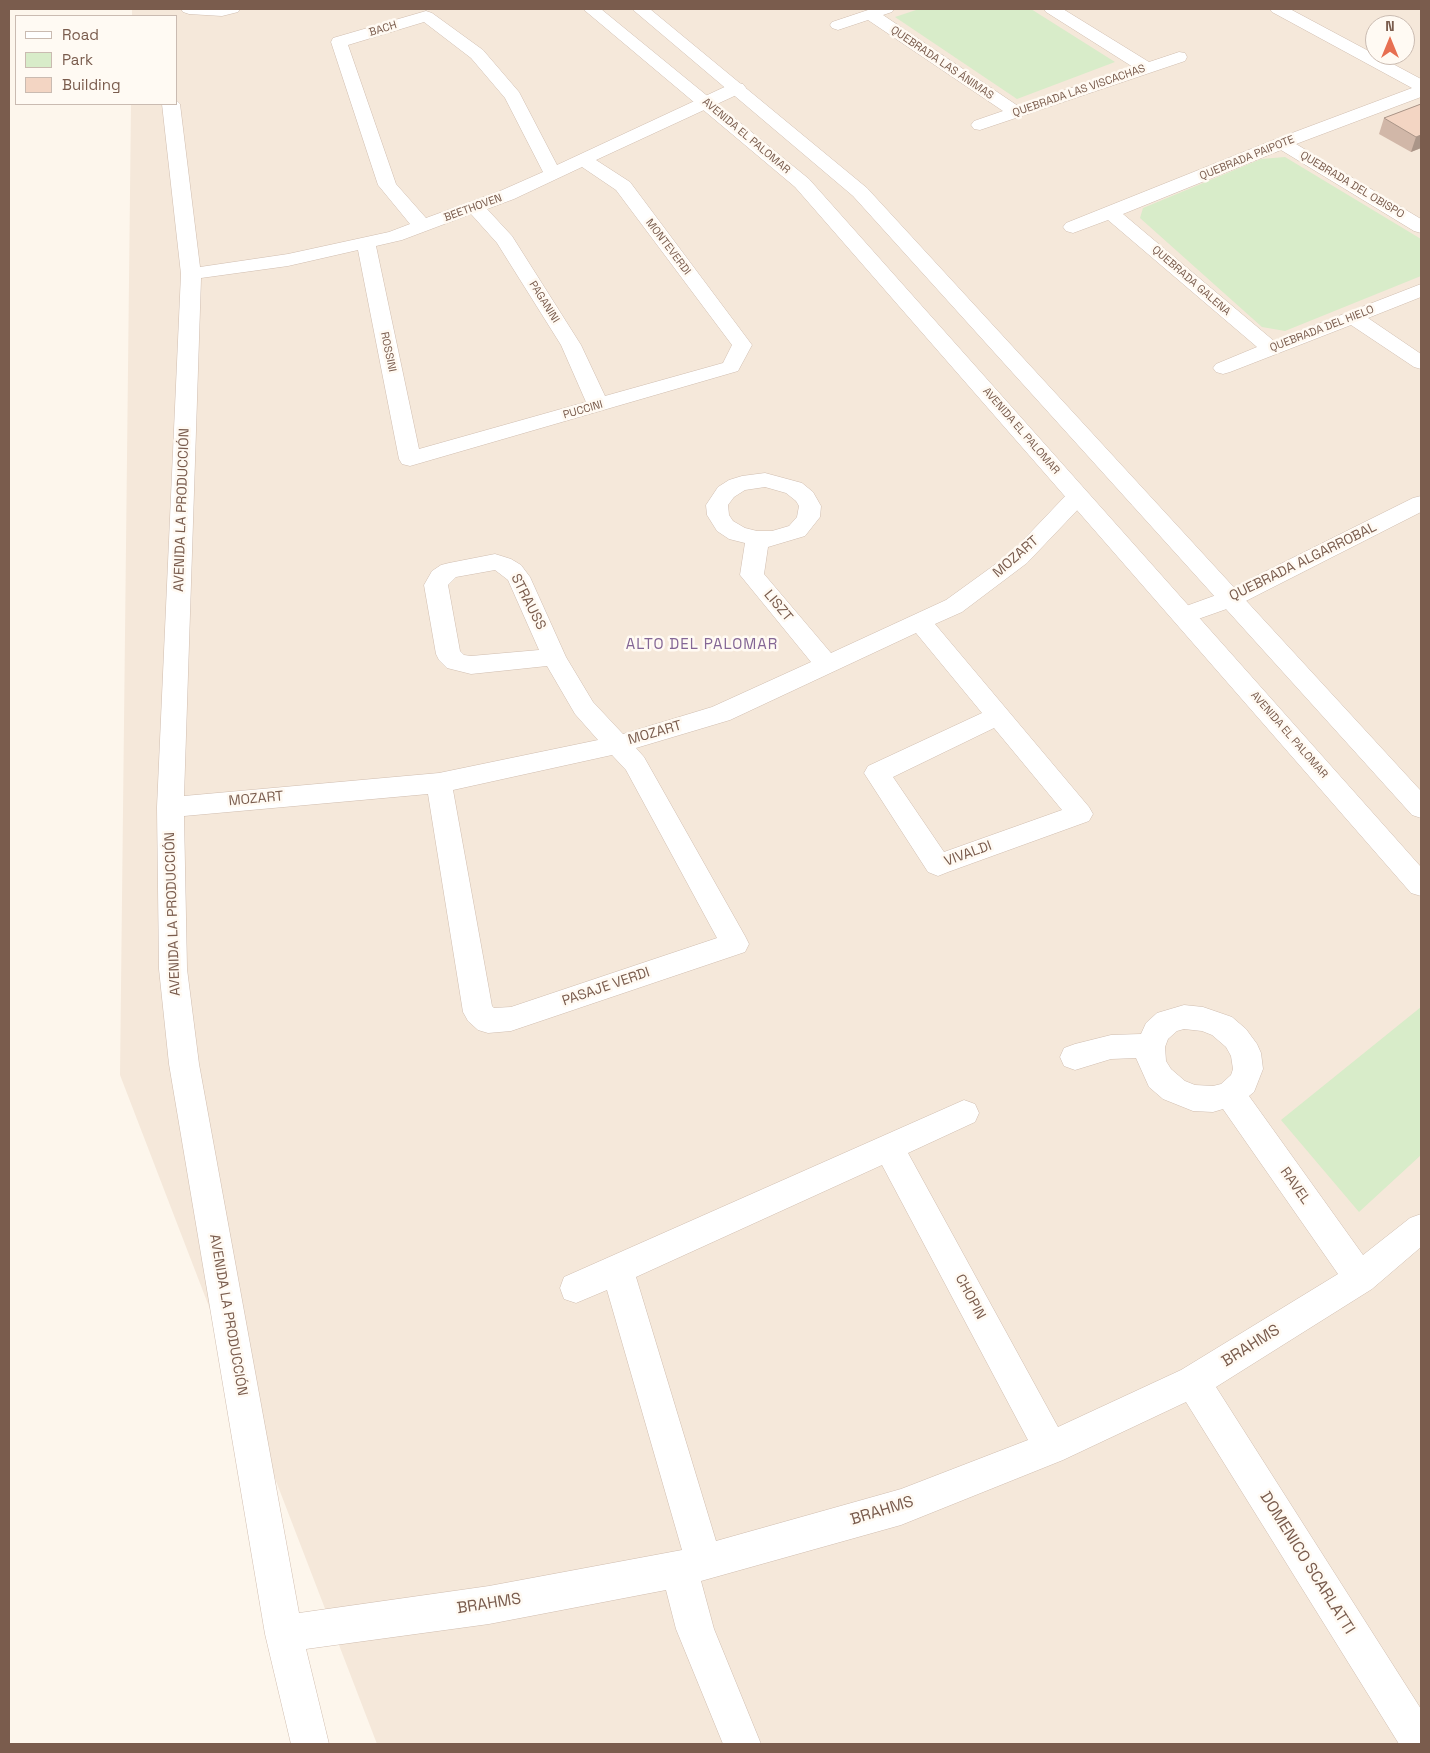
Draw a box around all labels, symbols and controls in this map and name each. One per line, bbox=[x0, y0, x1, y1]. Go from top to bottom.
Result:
legend bbox=[15, 15, 178, 105]
north arrow bbox=[1365, 15, 1415, 65]
text: N bbox=[1385, 17, 1395, 35]
street label: BACH bbox=[368, 19, 398, 39]
street label: QUEBRADA LAS ÁNIMAS bbox=[888, 24, 996, 102]
text: Road bbox=[62, 25, 99, 44]
text: Park bbox=[62, 50, 93, 69]
street label: QUEBRADA LAS VISCACHAS bbox=[1011, 62, 1147, 120]
text: Building bbox=[62, 75, 121, 94]
street label: AVENIDA EL PALOMAR bbox=[699, 95, 793, 177]
street label: QUEBRADA PAIPOTE bbox=[1198, 133, 1296, 183]
street label: QUEBRADA DEL OBISPO bbox=[1298, 149, 1406, 221]
street label: BEETHOVEN bbox=[442, 191, 504, 225]
street label: MONTEVERDI bbox=[643, 216, 693, 278]
street label: QUEBRADA GALENA bbox=[1149, 243, 1233, 319]
street label: PAGANINI bbox=[526, 279, 562, 325]
street label: QUEBRADA DEL HIELO bbox=[1268, 303, 1376, 355]
street label: ROSSINI bbox=[377, 331, 399, 373]
street label: AVENIDA EL PALOMAR bbox=[980, 385, 1062, 477]
street label: PUCCINI bbox=[562, 398, 604, 422]
street label: AVENIDA LA PRODUCCIÓN bbox=[171, 428, 193, 592]
street label: QUEBRADA ALGARROBAL bbox=[1227, 519, 1379, 605]
street label: MOZART bbox=[990, 533, 1042, 581]
street label: STRAUSS bbox=[507, 571, 549, 633]
street label: LISZT bbox=[760, 587, 796, 625]
district label: ALTO DEL PALOMAR bbox=[624, 636, 780, 654]
street label: AVENIDA EL PALOMAR bbox=[1248, 689, 1330, 781]
street label: MOZART bbox=[626, 717, 684, 749]
street label: MOZART bbox=[228, 788, 284, 810]
street label: AVENIDA LA PRODUCCIÓN bbox=[162, 832, 184, 996]
street label: VIVALDI bbox=[942, 838, 994, 870]
street label: PASAJE VERDI bbox=[560, 964, 652, 1010]
street label: RAVEL bbox=[1276, 1164, 1314, 1208]
street label: AVENIDA LA PRODUCCIÓN bbox=[205, 1233, 251, 1397]
street label: CHOPIN bbox=[951, 1272, 989, 1322]
street label: BRAHMS bbox=[1218, 1321, 1284, 1371]
street label: DOMENICO SCARLATTI bbox=[1255, 1488, 1359, 1638]
street label: BRAHMS bbox=[848, 1492, 916, 1530]
street label: BRAHMS bbox=[455, 1589, 523, 1619]

